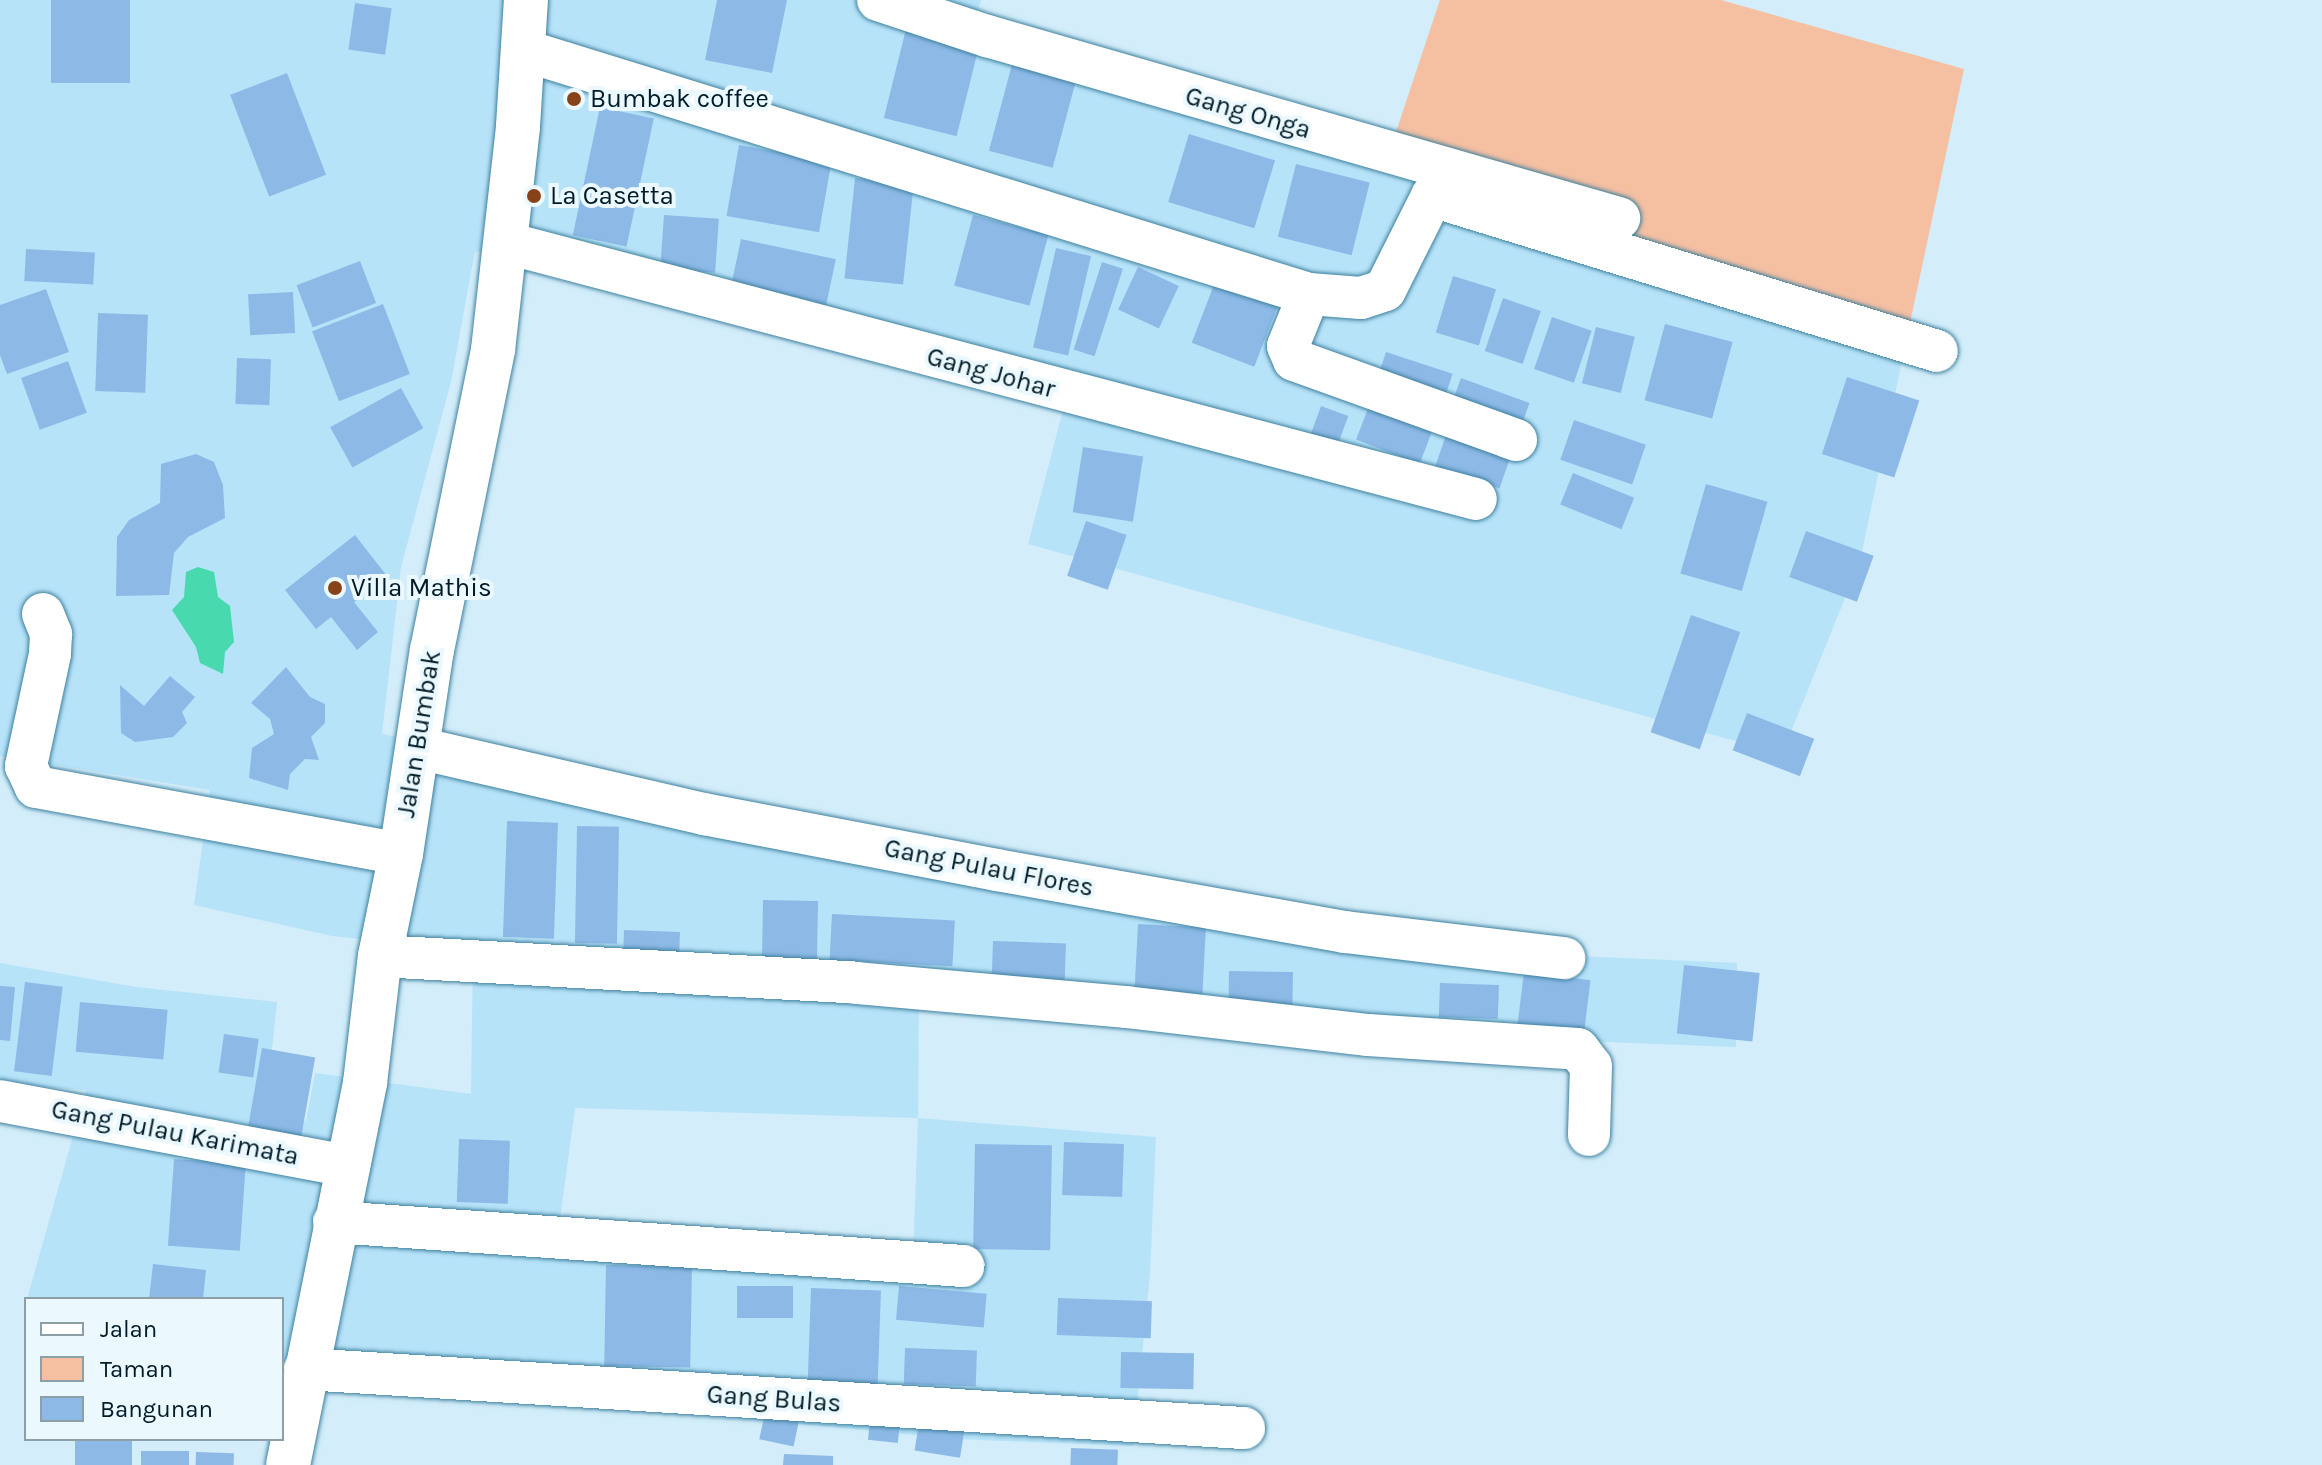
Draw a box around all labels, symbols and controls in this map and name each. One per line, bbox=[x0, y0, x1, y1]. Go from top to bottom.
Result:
street label: Gang Onga bbox=[1182, 80, 1314, 146]
place label: Bumbak coffee bbox=[590, 83, 769, 115]
marker: Bumbak coffee bbox=[565, 90, 583, 108]
place label: La Casetta bbox=[550, 180, 674, 212]
marker: La Casetta bbox=[525, 187, 543, 205]
street label: Gang Johar bbox=[923, 341, 1059, 405]
place label: Villa Mathis bbox=[351, 572, 492, 604]
marker: Villa Mathis bbox=[326, 579, 344, 597]
street label: Jalan Bumbak bbox=[390, 648, 448, 820]
street label: Gang Pulau Flores bbox=[882, 832, 1096, 904]
street label: Gang Pulau Karimata bbox=[49, 1094, 301, 1172]
legend bbox=[24, 1297, 284, 1441]
text: Jalan bbox=[100, 1315, 157, 1343]
text: Taman bbox=[100, 1355, 173, 1383]
street label: Gang Bulas bbox=[706, 1379, 842, 1419]
text: Bangunan bbox=[100, 1395, 213, 1423]

